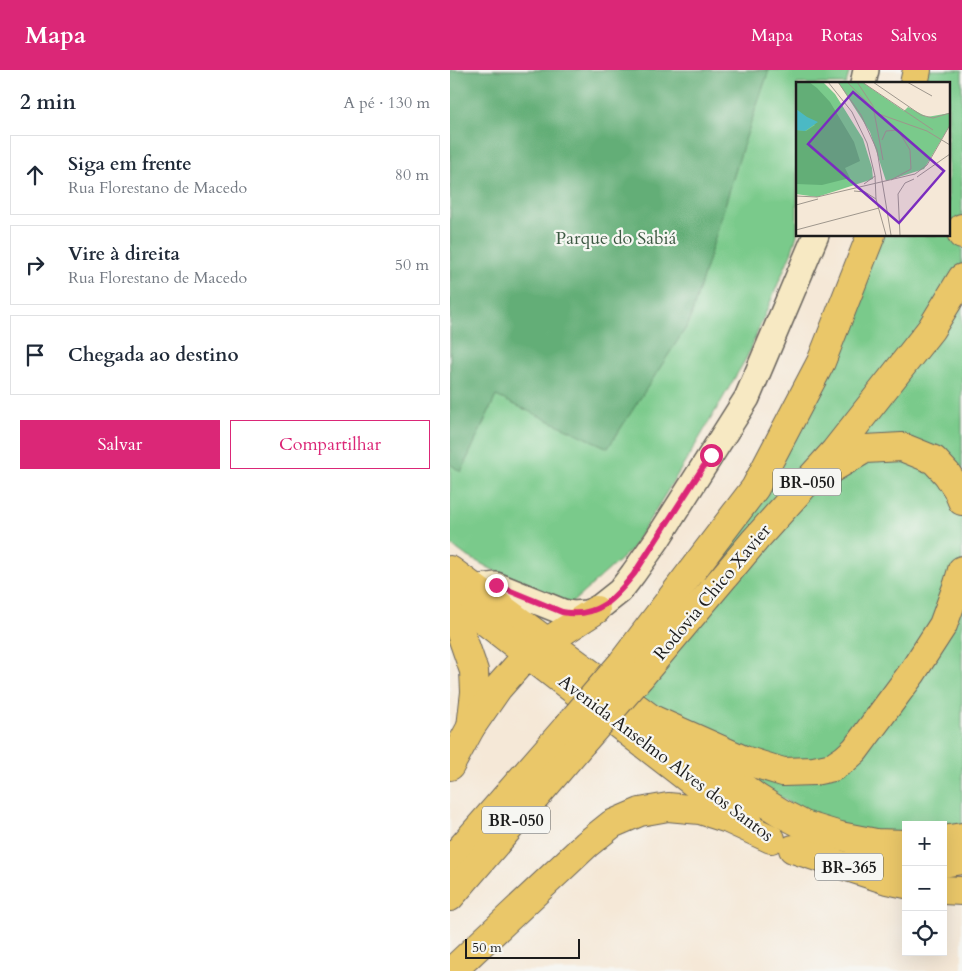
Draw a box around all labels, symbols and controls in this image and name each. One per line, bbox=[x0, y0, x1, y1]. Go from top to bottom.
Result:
text: Mapa bbox=[25, 19, 86, 52]
text: Mapa bbox=[751, 23, 793, 48]
text: Rotas bbox=[821, 23, 863, 48]
text: Salvos bbox=[891, 23, 937, 48]
inset map bbox=[796, 82, 950, 236]
text: 2 min bbox=[20, 88, 76, 117]
text: A pé · 130 m bbox=[343, 92, 430, 114]
text: Siga em frente bbox=[68, 151, 192, 177]
icon: ahead bbox=[21, 161, 49, 189]
text: 80 m bbox=[395, 164, 429, 186]
text: Rua Florestano de Macedo bbox=[68, 177, 247, 199]
park label: Parque do Sabiá bbox=[556, 226, 677, 251]
text: Vire à direita bbox=[68, 241, 180, 267]
icon: right bbox=[21, 251, 49, 279]
text: 50 m bbox=[395, 254, 429, 276]
text: Rua Florestano de Macedo bbox=[68, 267, 247, 289]
icon: arrive bbox=[21, 341, 49, 369]
text: Chegada ao destino bbox=[68, 342, 239, 368]
button: Salvar bbox=[20, 420, 220, 469]
button: Compartilhar bbox=[230, 420, 430, 469]
route start bbox=[700, 444, 723, 467]
road number: BR-050 bbox=[773, 468, 841, 496]
street label: Rodovia Chico Xavier bbox=[648, 519, 777, 666]
route end bbox=[485, 574, 508, 597]
street label: Avenida Anselmo Alves dos Santos bbox=[553, 669, 778, 848]
road number: BR-050 bbox=[482, 806, 550, 834]
map controls bbox=[902, 821, 947, 956]
button: + bbox=[902, 821, 947, 866]
road number: BR-365 bbox=[815, 854, 883, 880]
button: − bbox=[902, 866, 947, 911]
button: locate bbox=[902, 911, 947, 956]
scale bar bbox=[465, 936, 580, 959]
text: 50 m bbox=[472, 938, 502, 957]

